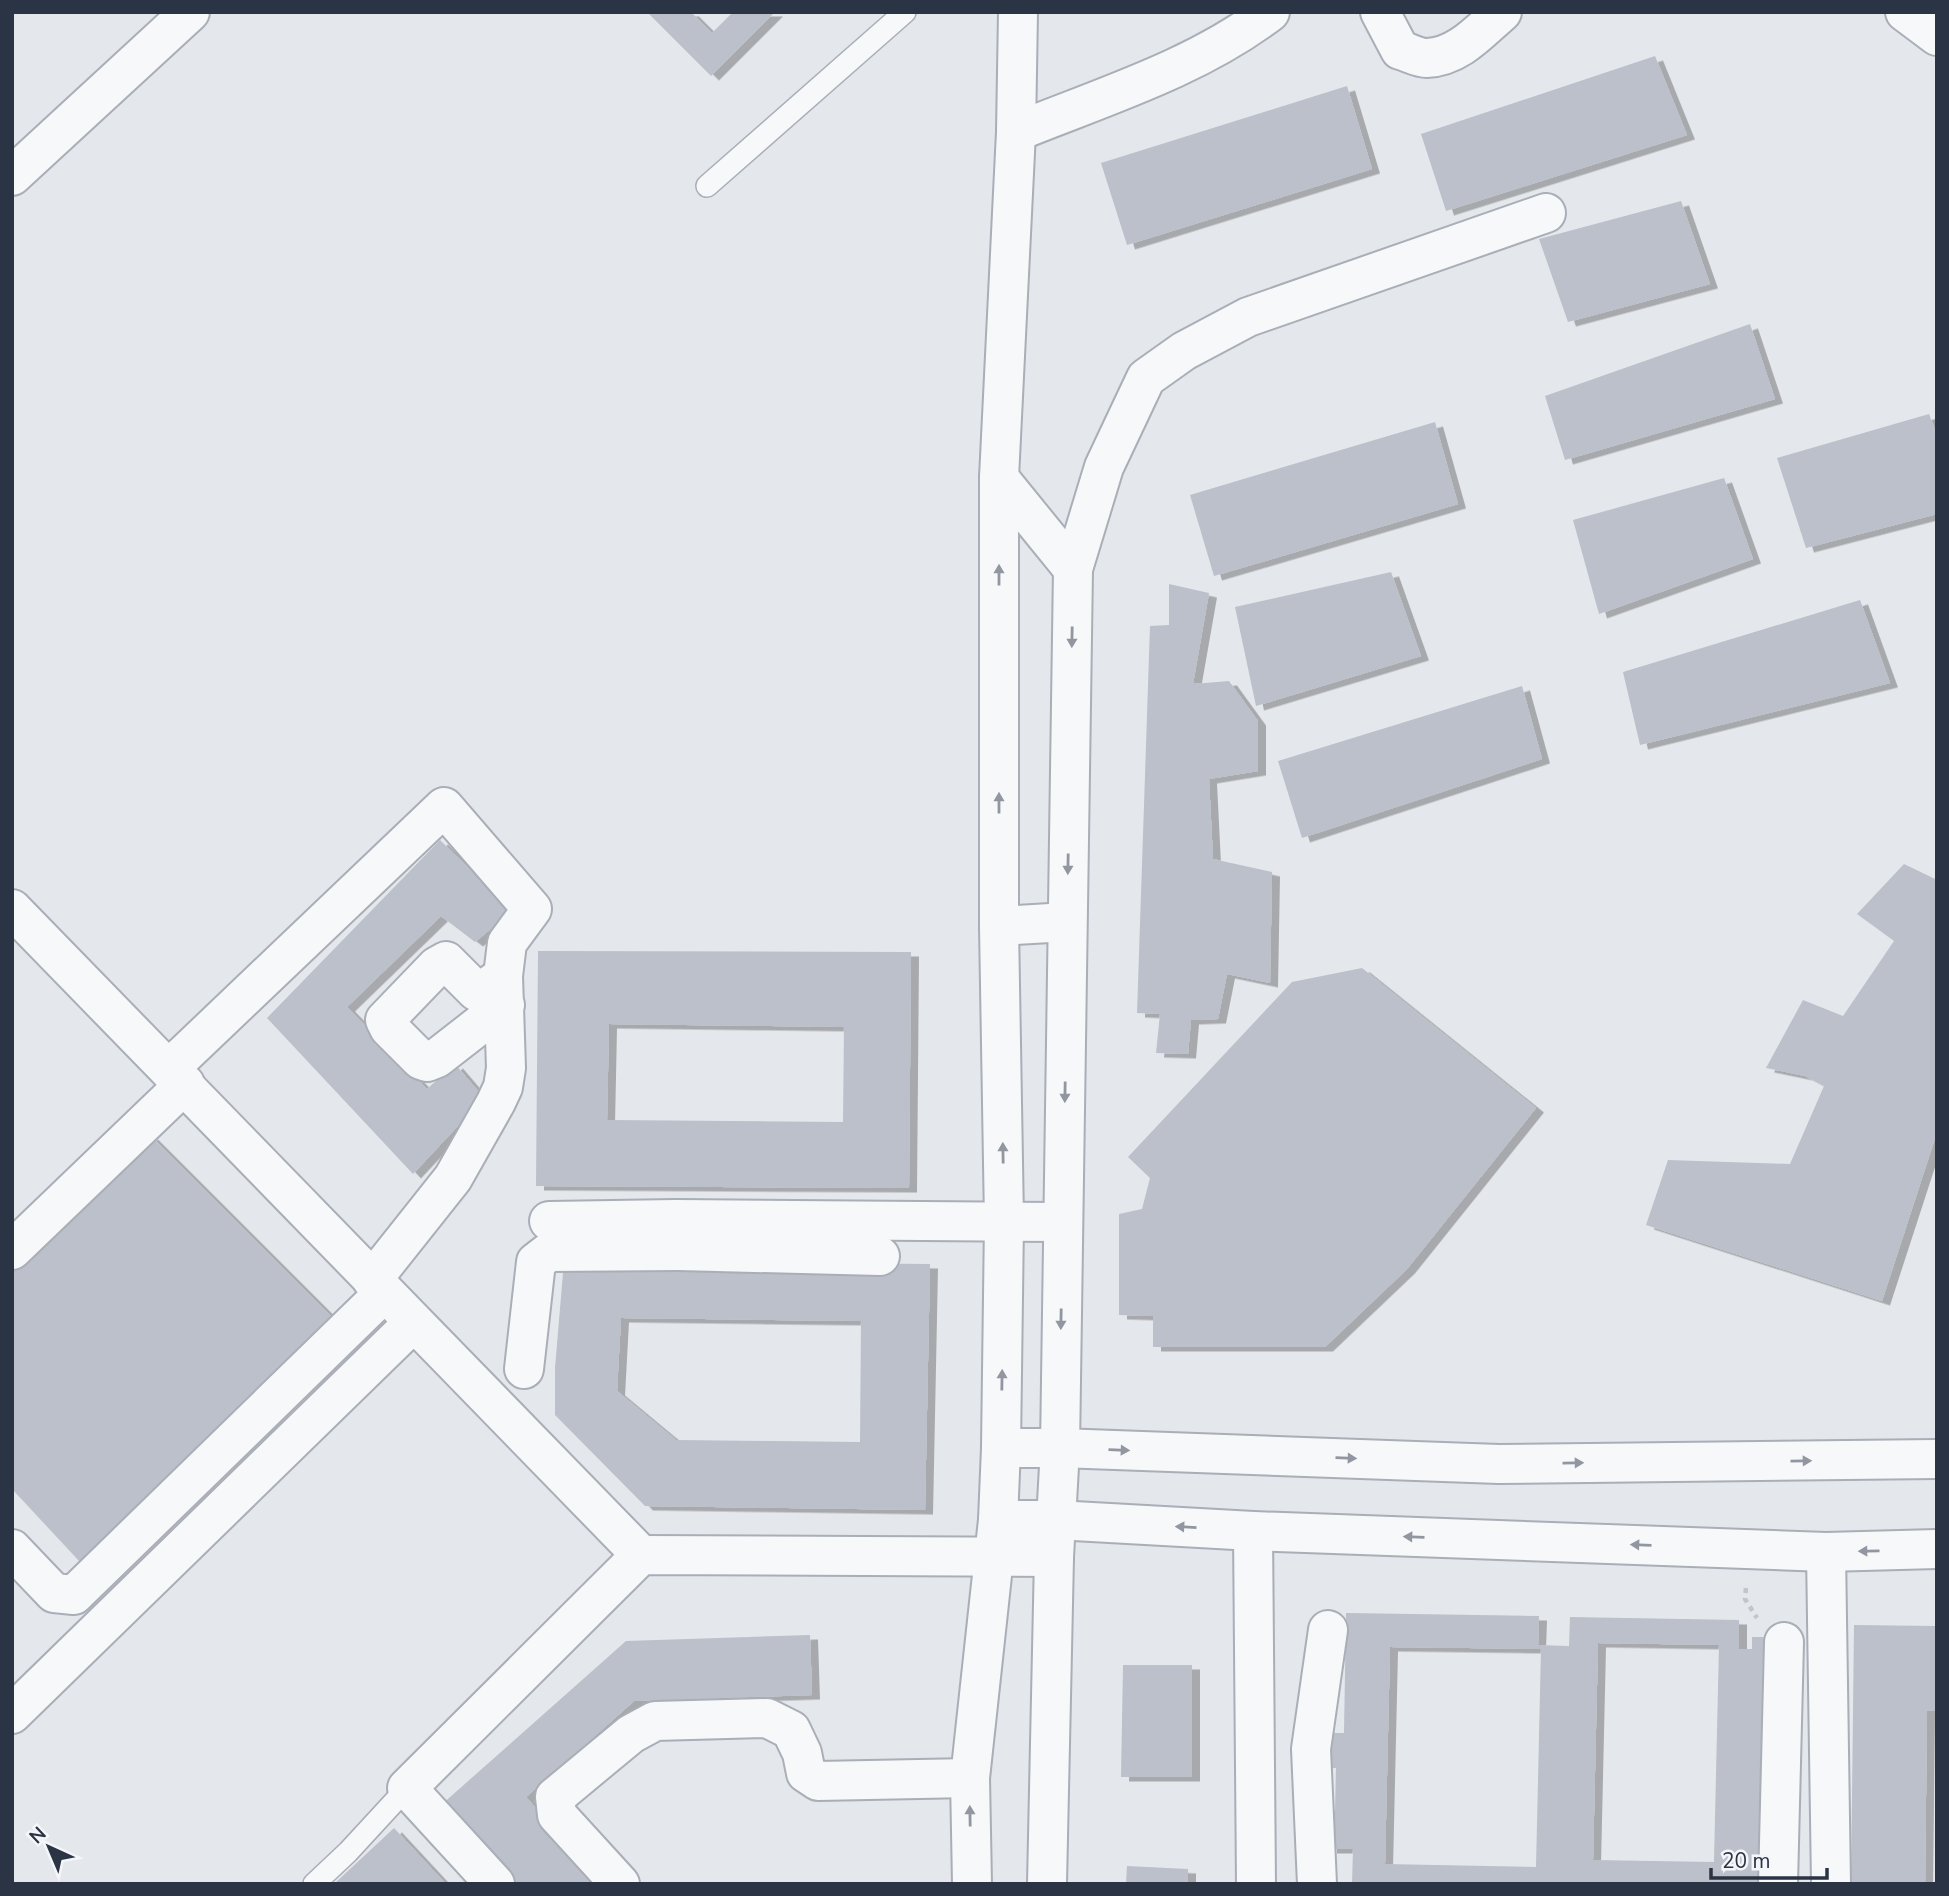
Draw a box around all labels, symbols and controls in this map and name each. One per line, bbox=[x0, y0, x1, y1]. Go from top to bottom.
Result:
one-way arrow bbox=[993, 564, 1005, 586]
one-way arrow bbox=[1066, 626, 1077, 648]
one-way arrow bbox=[993, 791, 1005, 813]
one-way arrow bbox=[1062, 853, 1074, 875]
one-way arrow bbox=[1059, 1081, 1070, 1103]
one-way arrow bbox=[997, 1141, 1008, 1163]
one-way arrow bbox=[1055, 1308, 1067, 1330]
one-way arrow bbox=[996, 1369, 1008, 1391]
one-way arrow bbox=[1108, 1444, 1130, 1455]
one-way arrow bbox=[1335, 1453, 1357, 1464]
one-way arrow bbox=[1790, 1455, 1812, 1466]
one-way arrow bbox=[1563, 1457, 1585, 1469]
one-way arrow bbox=[1175, 1522, 1197, 1533]
one-way arrow bbox=[1403, 1532, 1425, 1543]
one-way arrow bbox=[1630, 1540, 1652, 1551]
one-way arrow bbox=[1857, 1545, 1879, 1557]
one-way arrow bbox=[965, 1804, 976, 1826]
north arrow bbox=[14, 1812, 84, 1882]
text: N bbox=[24, 1821, 52, 1850]
scale bar bbox=[1711, 1836, 1826, 1880]
text: 20 m bbox=[1722, 1847, 1771, 1875]

